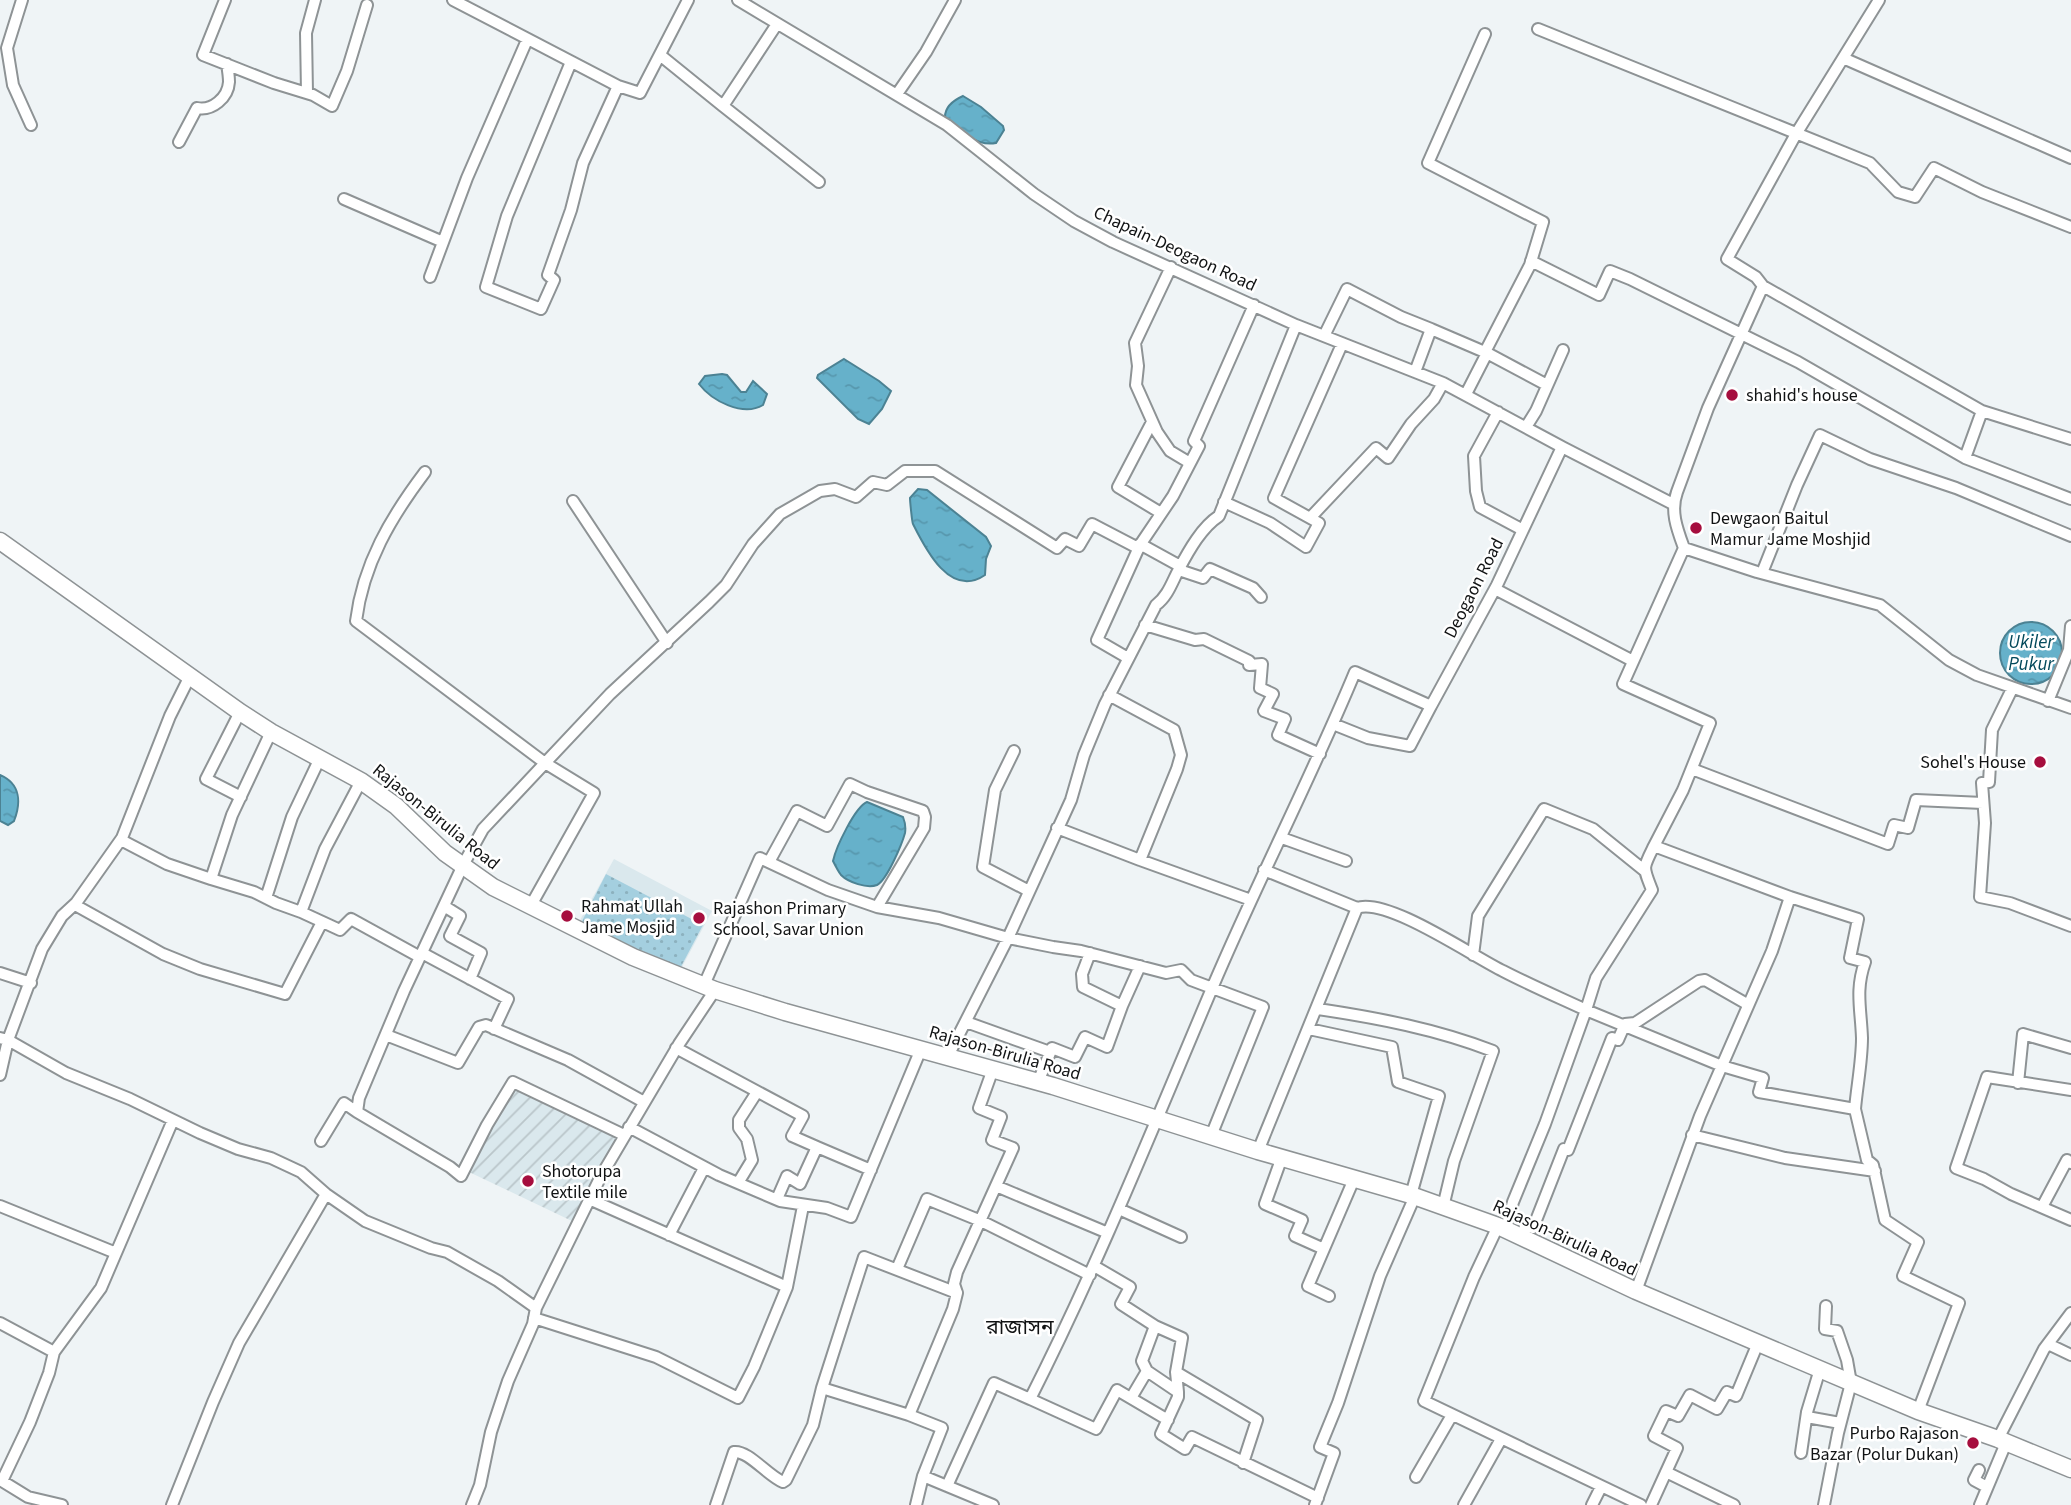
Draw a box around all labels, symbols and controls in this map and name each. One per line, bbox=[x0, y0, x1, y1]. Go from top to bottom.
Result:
street label: Chapain-Deogaon Road bbox=[1089, 200, 1261, 298]
place label: shahid's house bbox=[1746, 383, 1858, 408]
marker: shahid's house bbox=[1724, 387, 1740, 403]
place label: Dewgaon Baitul Mamur Jame Moshjid bbox=[1710, 506, 1871, 552]
marker: Dewgaon Baitul Mamur Jame Moshjid bbox=[1688, 520, 1704, 536]
street label: Deogaon Road bbox=[1438, 534, 1510, 642]
water label: Ukiler Pukur bbox=[2008, 629, 2055, 678]
place label: Sohel's House bbox=[1920, 750, 2026, 775]
marker: Sohel's House bbox=[2032, 754, 2048, 770]
street label: Rajason-Birulia Road bbox=[367, 758, 505, 876]
place label: Rahmat Ullah Jame Mosjid bbox=[581, 894, 683, 940]
place label: Rajashon Primary School, Savar Union bbox=[713, 896, 864, 942]
marker: Rahmat Ullah Jame Mosjid bbox=[559, 908, 575, 924]
marker: Rajashon Primary School, Savar Union bbox=[691, 910, 707, 926]
street label: Rajason-Birulia Road bbox=[926, 1019, 1084, 1087]
place label: Shotorupa Textile mile bbox=[542, 1159, 627, 1205]
marker: Shotorupa Textile mile bbox=[520, 1173, 536, 1189]
street label: Rajason-Birulia Road bbox=[1489, 1194, 1641, 1282]
district label: রাজাসন bbox=[985, 1312, 1054, 1342]
place label: Purbo Rajason Bazar (Polur Dukan) bbox=[1810, 1421, 1959, 1467]
marker: Purbo Rajason Bazar (Polur Dukan) bbox=[1965, 1435, 1981, 1451]

